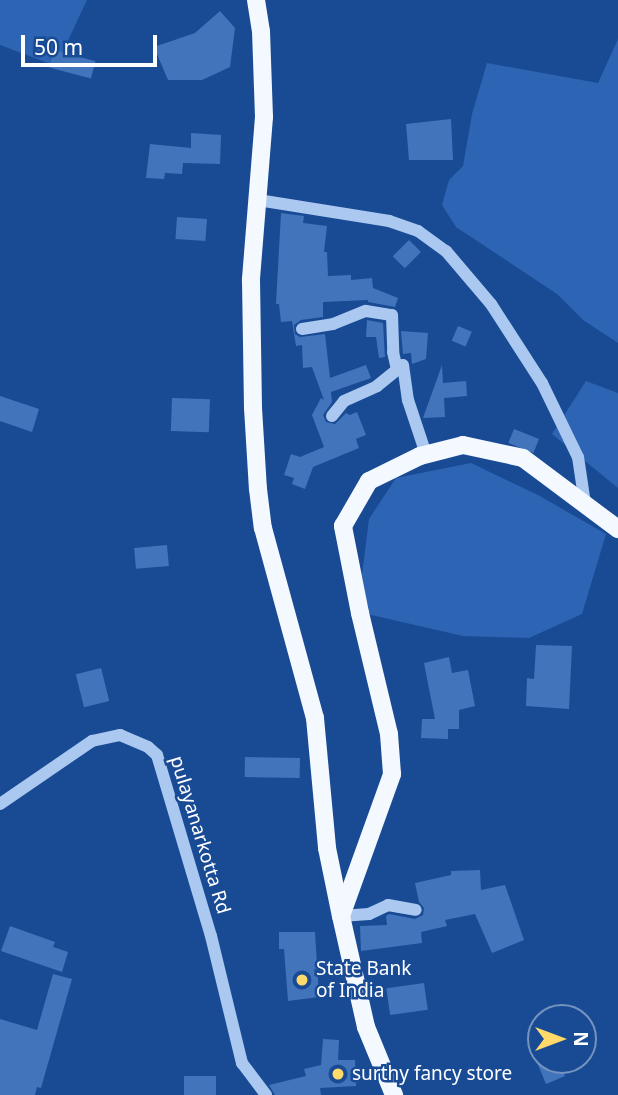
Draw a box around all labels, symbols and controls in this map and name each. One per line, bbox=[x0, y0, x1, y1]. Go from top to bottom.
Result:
scale bar bbox=[24, 21, 161, 65]
text: 50 m bbox=[34, 33, 83, 61]
street label: pulayanarkotta Rd bbox=[165, 753, 235, 917]
place label: State Bank of India bbox=[316, 958, 411, 1002]
marker: State Bank of India bbox=[294, 972, 310, 988]
north arrow bbox=[527, 1004, 597, 1074]
text: N bbox=[568, 1031, 594, 1047]
place label: surthy fancy store bbox=[352, 1063, 512, 1085]
marker: surthy fancy store bbox=[330, 1066, 346, 1082]

